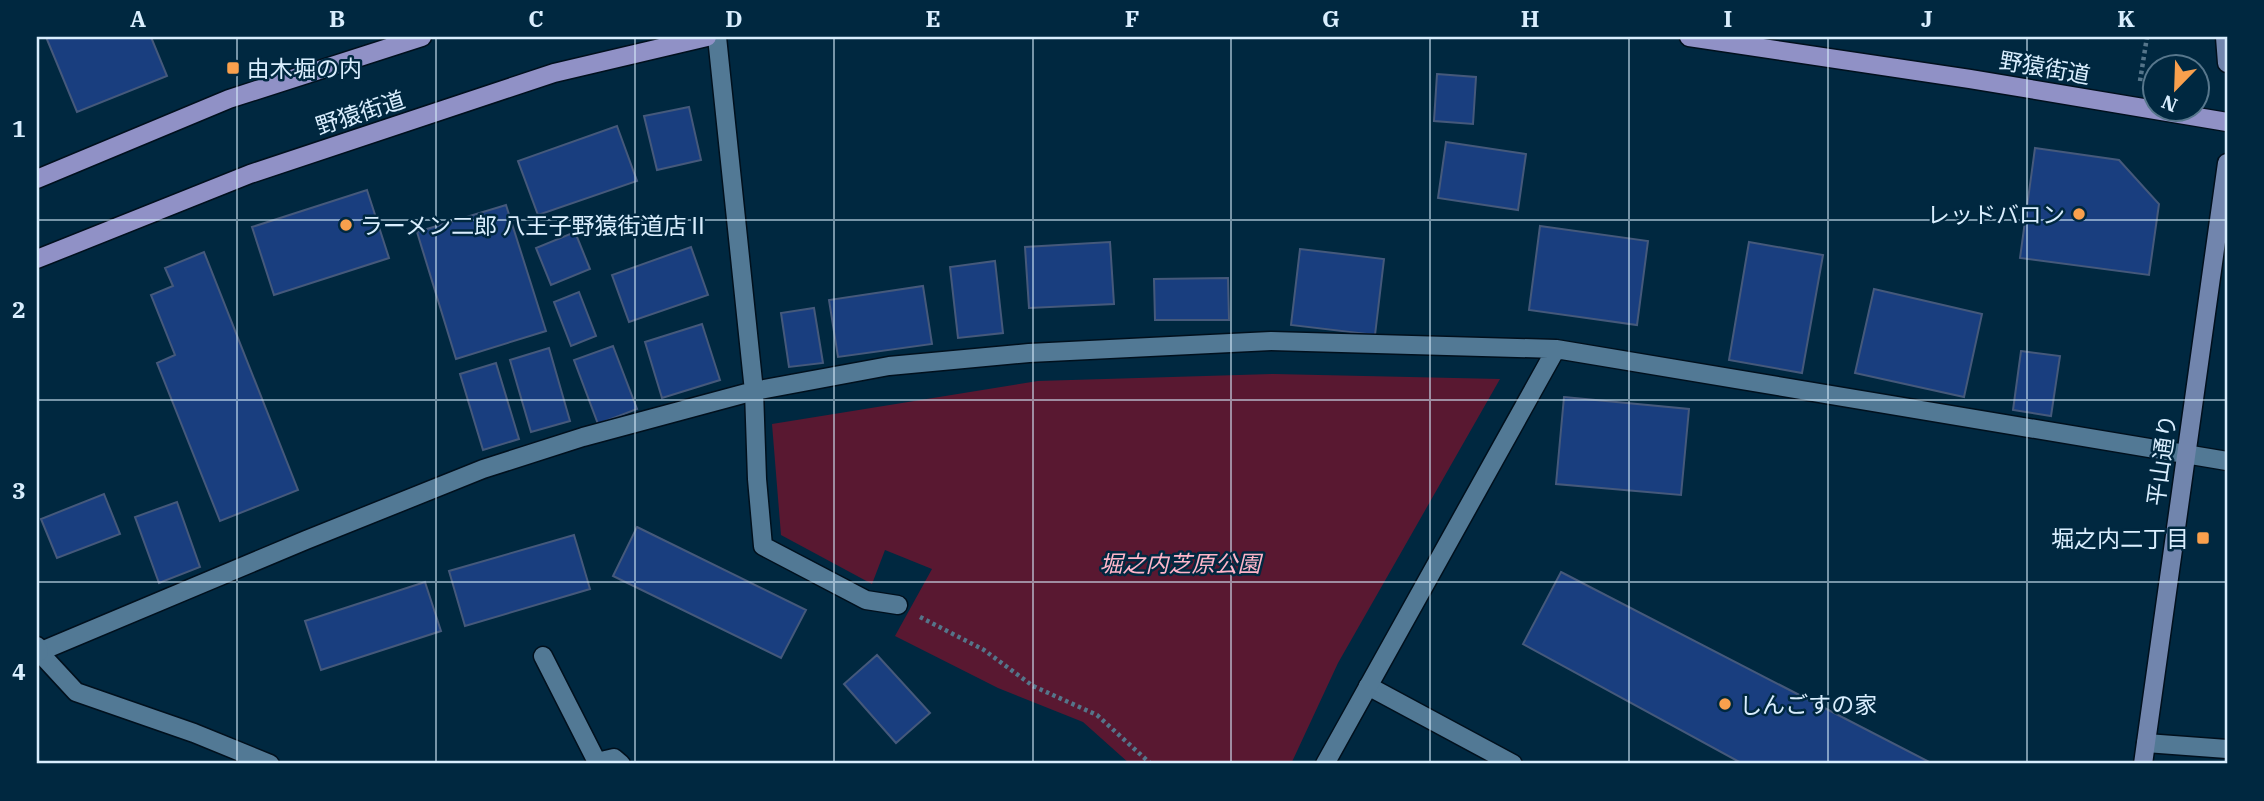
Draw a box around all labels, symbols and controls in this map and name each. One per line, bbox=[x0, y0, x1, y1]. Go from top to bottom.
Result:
text: A bbox=[130, 3, 146, 33]
text: B bbox=[329, 3, 345, 33]
text: C bbox=[528, 3, 544, 33]
text: D bbox=[725, 3, 743, 33]
text: E bbox=[925, 3, 941, 33]
text: F bbox=[1125, 3, 1139, 33]
text: G bbox=[1322, 3, 1340, 33]
text: H bbox=[1521, 3, 1539, 33]
text: I bbox=[1724, 3, 1732, 33]
text: J bbox=[1921, 3, 1933, 33]
text: K bbox=[2117, 3, 2135, 33]
street label: 野猿街道 bbox=[1997, 44, 2093, 90]
north arrow bbox=[2142, 52, 2212, 122]
place label: 由木堀の内 bbox=[247, 53, 362, 83]
marker: 由木堀の内 bbox=[225, 60, 241, 76]
street label: 野猿街道 bbox=[312, 84, 408, 140]
text: N bbox=[2158, 90, 2181, 118]
text: 1 bbox=[12, 113, 26, 143]
place label: レッドバロン bbox=[1927, 199, 2065, 229]
marker: レッドバロン bbox=[2071, 206, 2087, 222]
place label: ラーメン二郎 八王子野猿街道店Ⅱ bbox=[360, 210, 709, 240]
marker: ラーメン二郎 八王子野猿街道店Ⅱ bbox=[338, 217, 354, 233]
text: 2 bbox=[12, 294, 26, 324]
street label: 平山通り bbox=[2140, 412, 2182, 508]
text: 3 bbox=[12, 475, 26, 505]
place label: 堀之内二丁目 bbox=[2051, 523, 2189, 553]
marker: 堀之内二丁目 bbox=[2195, 530, 2211, 546]
park label: 堀之内芝原公園 bbox=[1100, 548, 1264, 578]
text: 4 bbox=[12, 656, 26, 686]
place label: しんごすの家 bbox=[1739, 689, 1877, 719]
marker: しんごすの家 bbox=[1717, 696, 1733, 712]

